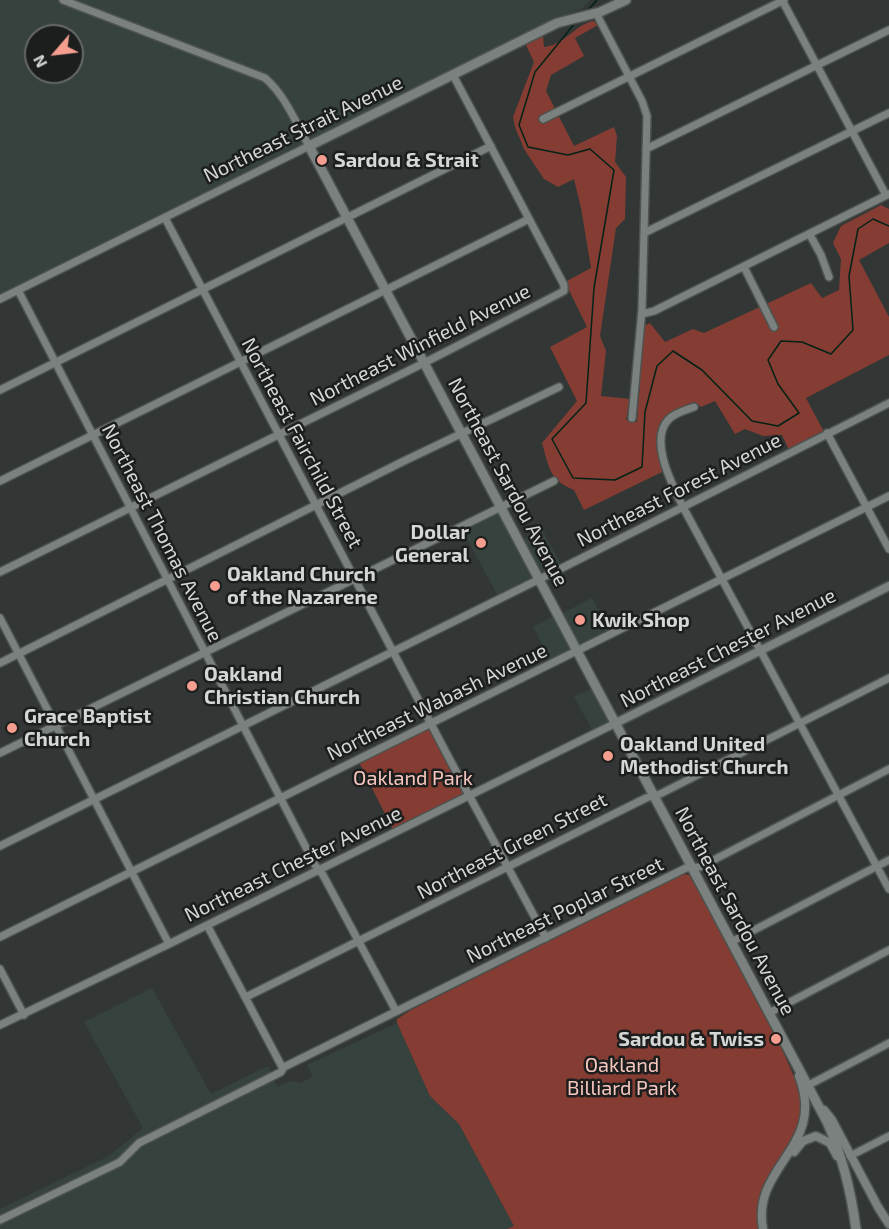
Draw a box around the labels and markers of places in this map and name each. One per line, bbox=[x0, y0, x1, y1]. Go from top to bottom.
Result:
place label: Sardou & Strait bbox=[334, 148, 479, 172]
marker: Sardou & Strait bbox=[315, 153, 329, 167]
place label: Dollar General bbox=[395, 520, 469, 567]
marker: Dollar General bbox=[474, 536, 488, 550]
place label: Oakland Church of the Nazarene bbox=[227, 562, 378, 609]
marker: Oakland Church of the Nazarene bbox=[208, 579, 222, 593]
place label: Kwik Shop bbox=[592, 608, 690, 632]
marker: Kwik Shop bbox=[573, 613, 587, 627]
place label: Oakland Christian Church bbox=[204, 662, 360, 709]
marker: Oakland Christian Church bbox=[185, 679, 199, 693]
place label: Grace Baptist Church bbox=[24, 704, 151, 751]
marker: Grace Baptist Church bbox=[5, 721, 19, 735]
place label: Oakland United Methodist Church bbox=[620, 732, 788, 779]
marker: Oakland United Methodist Church bbox=[601, 749, 615, 763]
place label: Sardou & Twiss bbox=[618, 1027, 764, 1051]
marker: Sardou & Twiss bbox=[769, 1032, 783, 1046]

